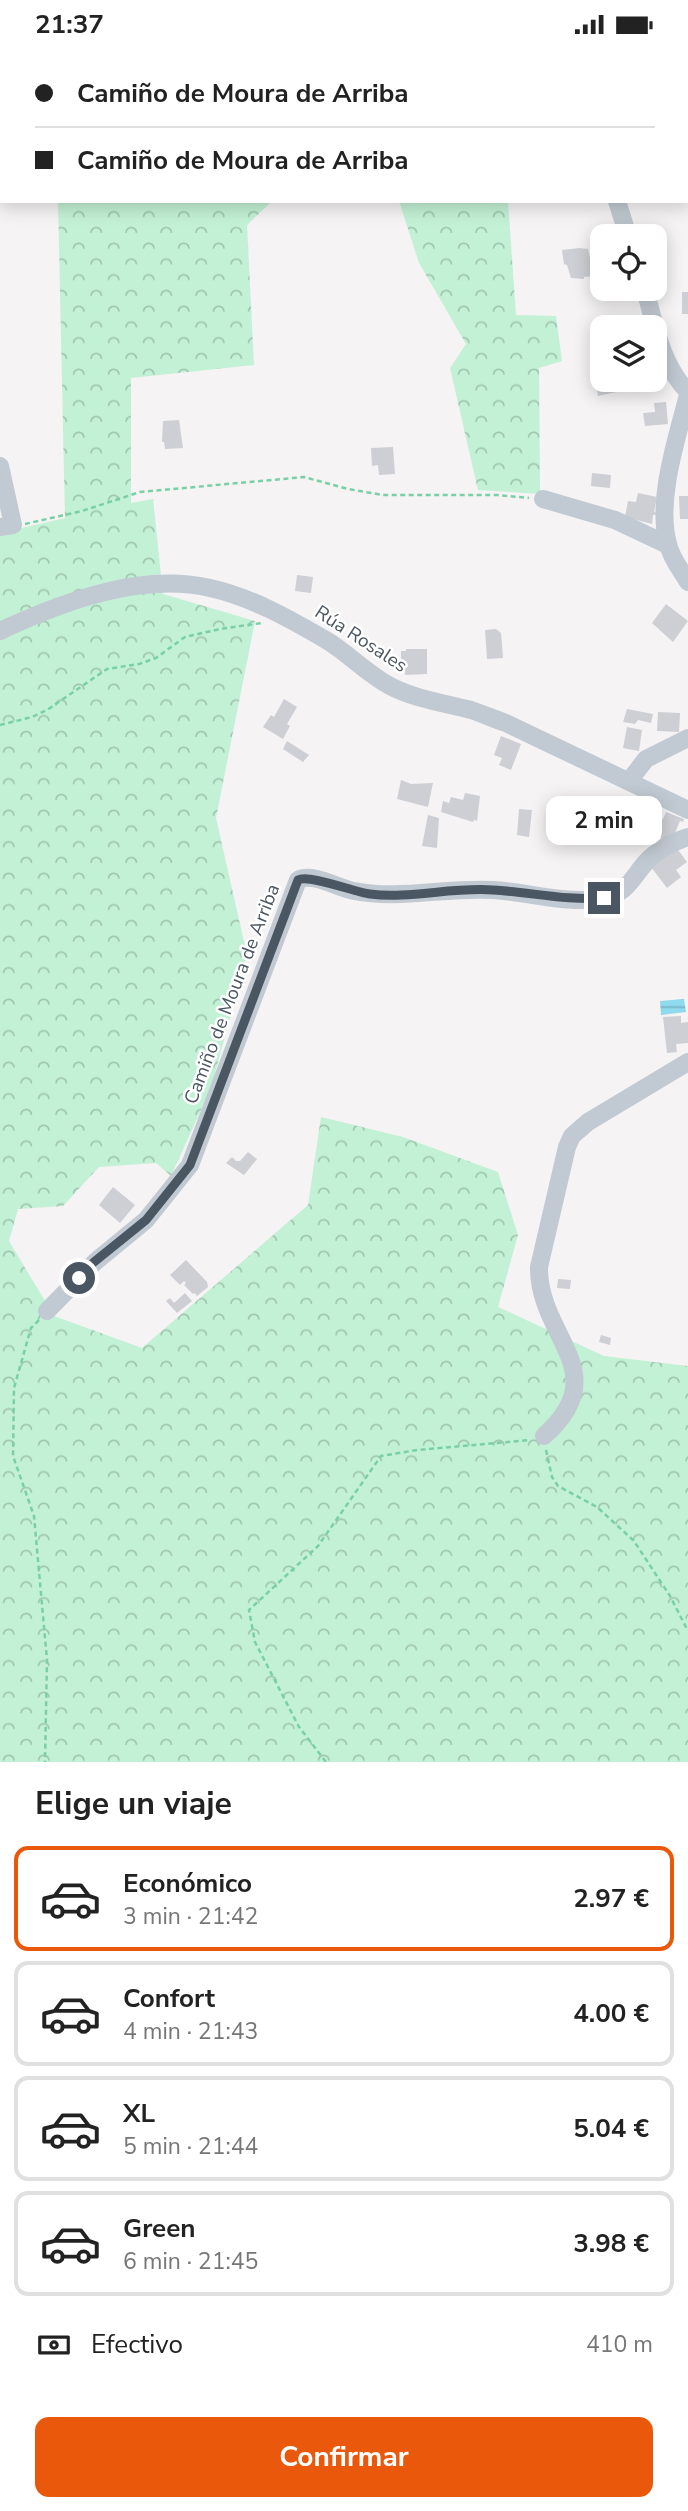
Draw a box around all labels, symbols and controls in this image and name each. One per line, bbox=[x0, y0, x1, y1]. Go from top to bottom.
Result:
text: 21:37 bbox=[35, 7, 104, 42]
text: Camiño de Moura de Arriba bbox=[77, 76, 409, 111]
text: Camiño de Moura de Arriba bbox=[77, 143, 409, 178]
map controls bbox=[590, 224, 667, 392]
button: locate bbox=[590, 224, 667, 301]
button: layers bbox=[590, 315, 667, 392]
street label: Rúa Rosales bbox=[310, 599, 412, 679]
callout: 2 min bbox=[546, 797, 662, 845]
text: 2 min bbox=[574, 805, 634, 836]
street label: Camiño de Moura de Arriba bbox=[178, 880, 286, 1108]
route end bbox=[588, 882, 620, 914]
route start bbox=[63, 1262, 95, 1294]
text: Elige un viaje bbox=[35, 1782, 232, 1825]
text: Económico bbox=[123, 1866, 252, 1901]
icon: car bbox=[39, 1867, 102, 1930]
text: 2.97 € bbox=[573, 1881, 649, 1916]
text: 3 min · 21:42 bbox=[123, 1901, 258, 1932]
text: Confort bbox=[123, 1981, 215, 2016]
icon: car bbox=[39, 1982, 102, 2045]
text: 4.00 € bbox=[573, 1996, 649, 2031]
text: 4 min · 21:43 bbox=[123, 2016, 258, 2047]
text: XL bbox=[123, 2096, 155, 2131]
icon: car bbox=[39, 2097, 102, 2160]
text: 5.04 € bbox=[573, 2111, 649, 2146]
text: 5 min · 21:44 bbox=[123, 2131, 258, 2162]
text: Green bbox=[123, 2211, 196, 2246]
icon: car bbox=[39, 2212, 102, 2275]
text: 3.98 € bbox=[573, 2226, 649, 2261]
text: 6 min · 21:45 bbox=[123, 2246, 258, 2277]
icon: cash bbox=[35, 2326, 73, 2364]
text: Efectivo bbox=[91, 2327, 183, 2362]
text: 410 m bbox=[586, 2329, 653, 2360]
button: Confirmar bbox=[35, 2417, 653, 2497]

